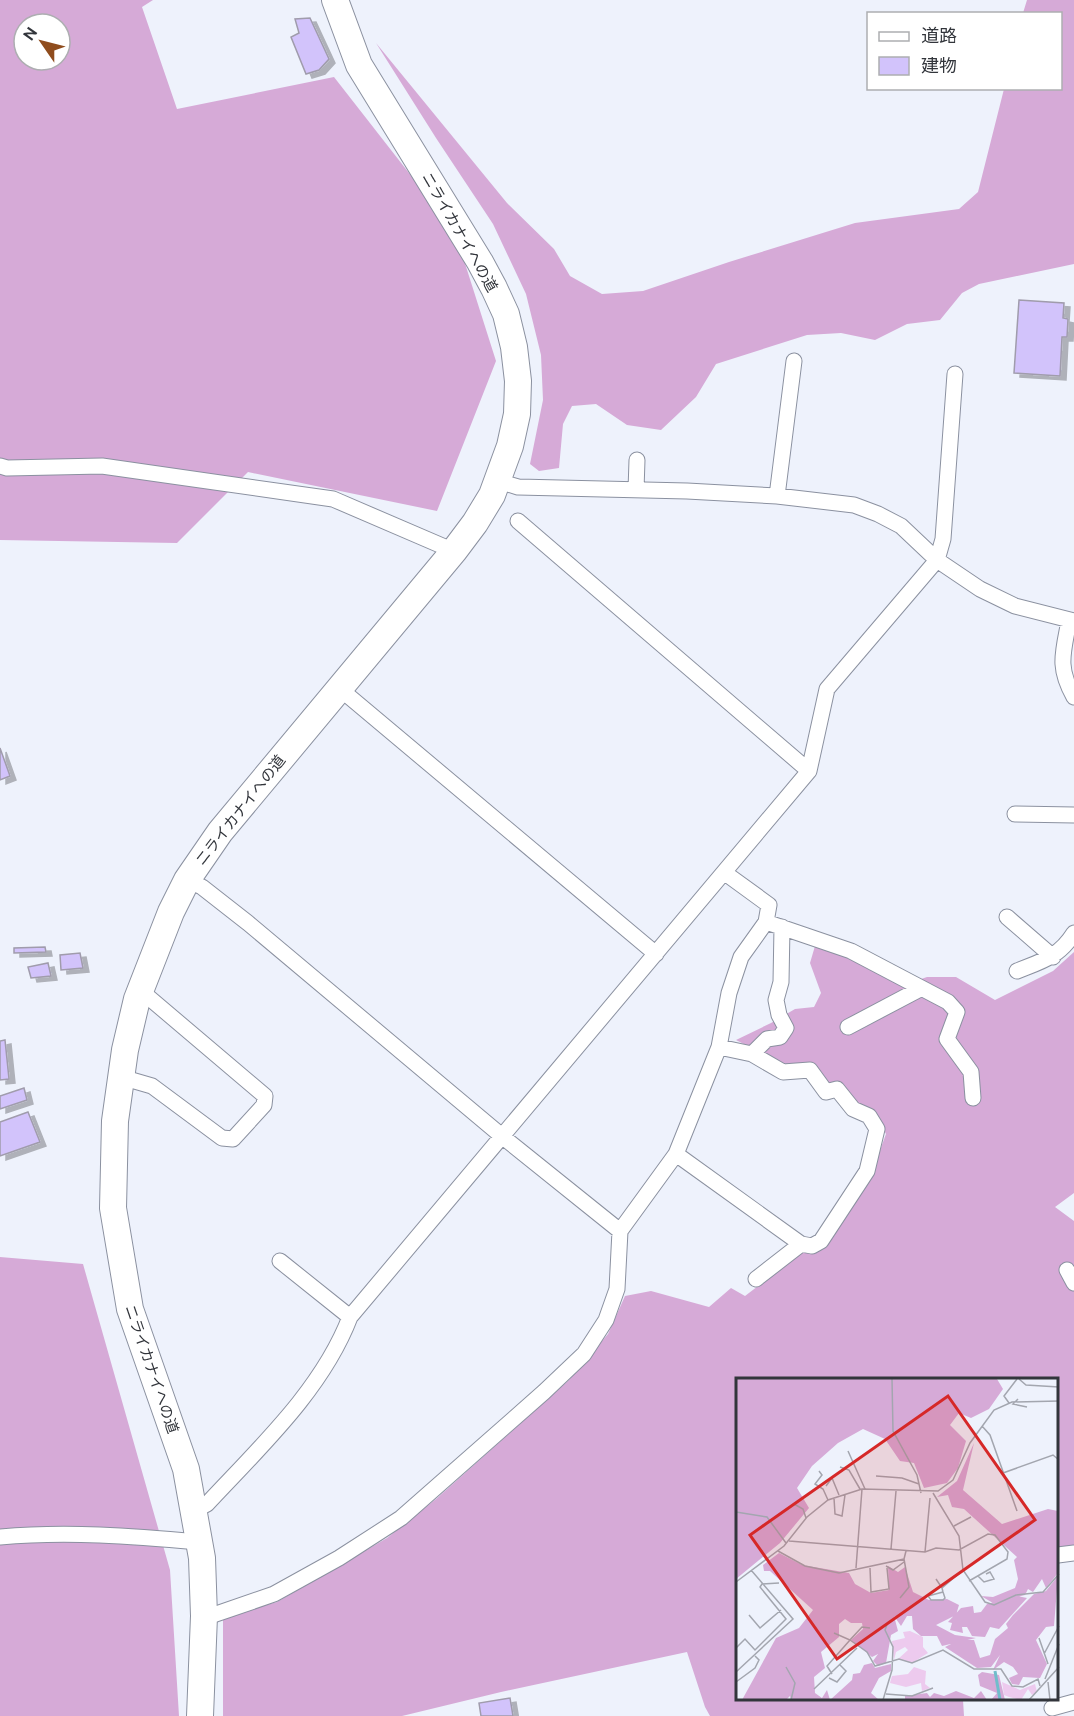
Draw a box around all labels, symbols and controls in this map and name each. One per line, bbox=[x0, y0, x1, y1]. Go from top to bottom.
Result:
north arrow bbox=[12, 12, 72, 72]
legend bbox=[867, 12, 1062, 90]
text: N bbox=[19, 23, 41, 43]
text: 道路 bbox=[921, 25, 957, 45]
text: 建物 bbox=[921, 55, 957, 75]
street label: ニライカナイへの道 bbox=[419, 169, 501, 295]
street label: ニライカナイへの道 bbox=[192, 752, 288, 868]
street label: ニライカナイへの道 bbox=[122, 1302, 182, 1436]
inset map bbox=[736, 1378, 1059, 1701]

